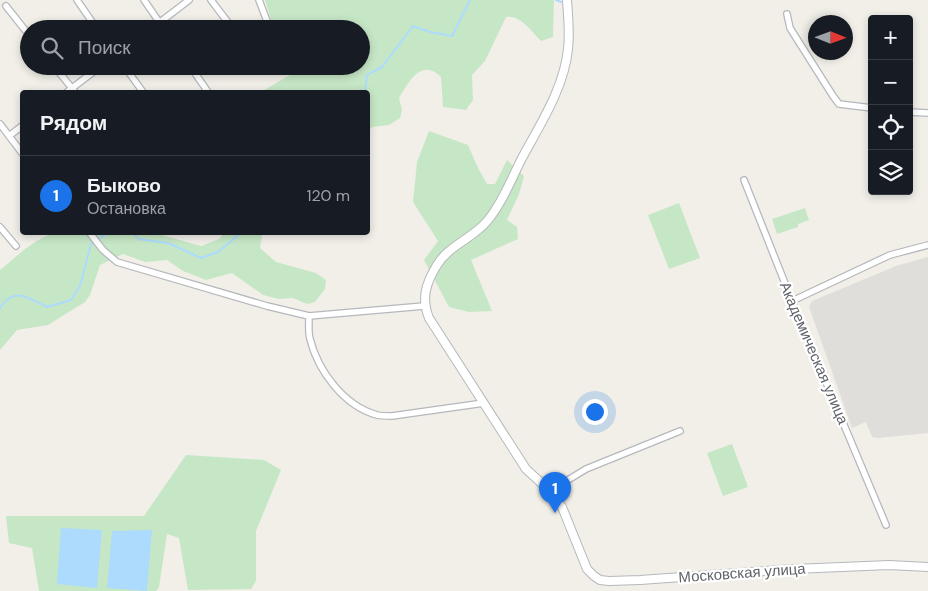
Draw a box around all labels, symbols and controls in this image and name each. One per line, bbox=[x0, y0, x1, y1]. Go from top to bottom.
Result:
north arrow bbox=[808, 15, 853, 60]
map controls bbox=[868, 15, 913, 195]
button: + bbox=[868, 15, 913, 60]
search box bbox=[20, 20, 370, 75]
icon: search bbox=[38, 34, 66, 62]
text: Поиск bbox=[78, 35, 131, 60]
button: − bbox=[868, 60, 913, 105]
button: locate bbox=[868, 105, 913, 150]
text: Рядом bbox=[40, 109, 107, 137]
button: layers bbox=[868, 150, 913, 195]
text: Быково bbox=[87, 173, 161, 198]
text: 1 bbox=[53, 185, 59, 206]
text: 120 m bbox=[306, 185, 350, 206]
text: Остановка bbox=[87, 198, 166, 219]
street label: Академическая улица bbox=[775, 279, 853, 428]
your location bbox=[582, 399, 608, 425]
pin: 1 bbox=[539, 472, 571, 513]
street label: Московская улица bbox=[678, 559, 807, 587]

